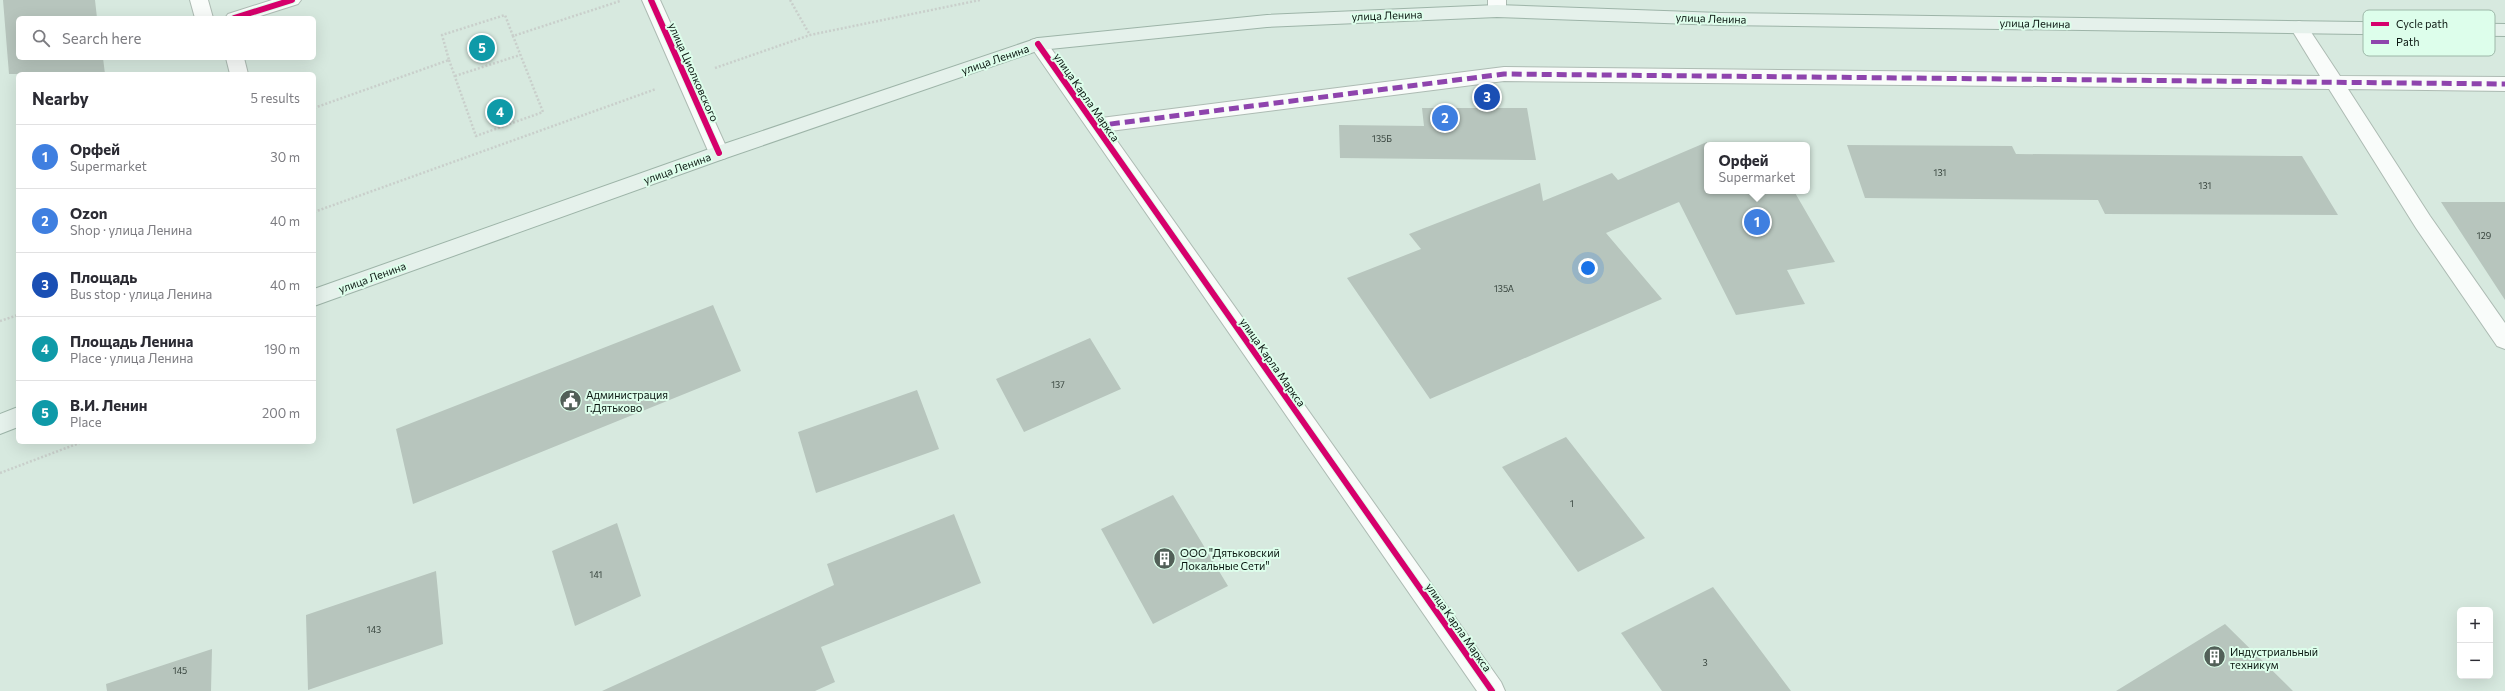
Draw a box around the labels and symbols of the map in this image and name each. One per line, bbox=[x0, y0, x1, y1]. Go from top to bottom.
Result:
street label: улица Ленина bbox=[1351, 7, 1423, 23]
street label: улица Ленина bbox=[1675, 10, 1747, 26]
legend bbox=[2363, 10, 2495, 56]
street label: улица Ленина bbox=[1999, 16, 2071, 30]
text: Cycle path bbox=[2396, 17, 2448, 30]
street label: улица Циолковского bbox=[666, 21, 722, 124]
pin: 5 bbox=[469, 33, 495, 63]
text: Path bbox=[2396, 35, 2419, 48]
street label: улица Ленина bbox=[959, 41, 1031, 77]
street label: улица Карла Маркса bbox=[1052, 50, 1122, 144]
pin: 3 bbox=[1474, 82, 1500, 112]
pin: 4 bbox=[487, 97, 513, 127]
pin: 2 bbox=[1432, 103, 1458, 133]
house number: 135Б bbox=[1372, 133, 1392, 144]
street label: улица Ленина bbox=[642, 150, 712, 186]
house number: 131 bbox=[1934, 167, 1946, 178]
house number: 131 bbox=[2199, 180, 2211, 191]
pin: 1 bbox=[1744, 207, 1770, 237]
house number: 129 bbox=[2477, 230, 2491, 241]
your location bbox=[1578, 258, 1598, 278]
street label: улица Ленина bbox=[337, 259, 407, 295]
house number: 135А bbox=[1494, 283, 1514, 294]
street label: улица Карла Маркса bbox=[1238, 315, 1308, 409]
house number: 137 bbox=[1051, 379, 1065, 390]
public building icon: Администрация г.Дятьково bbox=[557, 387, 583, 413]
place label: Администрация г.Дятьково bbox=[586, 388, 668, 414]
house number: 1 bbox=[1570, 498, 1574, 509]
building icon: ООО "Дятьковский Локальные Сети" bbox=[1151, 545, 1177, 571]
place label: ООО "Дятьковский Локальные Сети" bbox=[1180, 546, 1280, 572]
house number: 141 bbox=[590, 569, 602, 580]
street label: улица Карла Маркса bbox=[1424, 580, 1494, 674]
house number: 143 bbox=[367, 624, 381, 635]
building icon: Индустриальный техникум bbox=[2201, 644, 2227, 670]
place label: Индустриальный техникум bbox=[2230, 645, 2318, 671]
house number: 3 bbox=[1702, 657, 1708, 668]
house number: 145 bbox=[173, 665, 187, 676]

